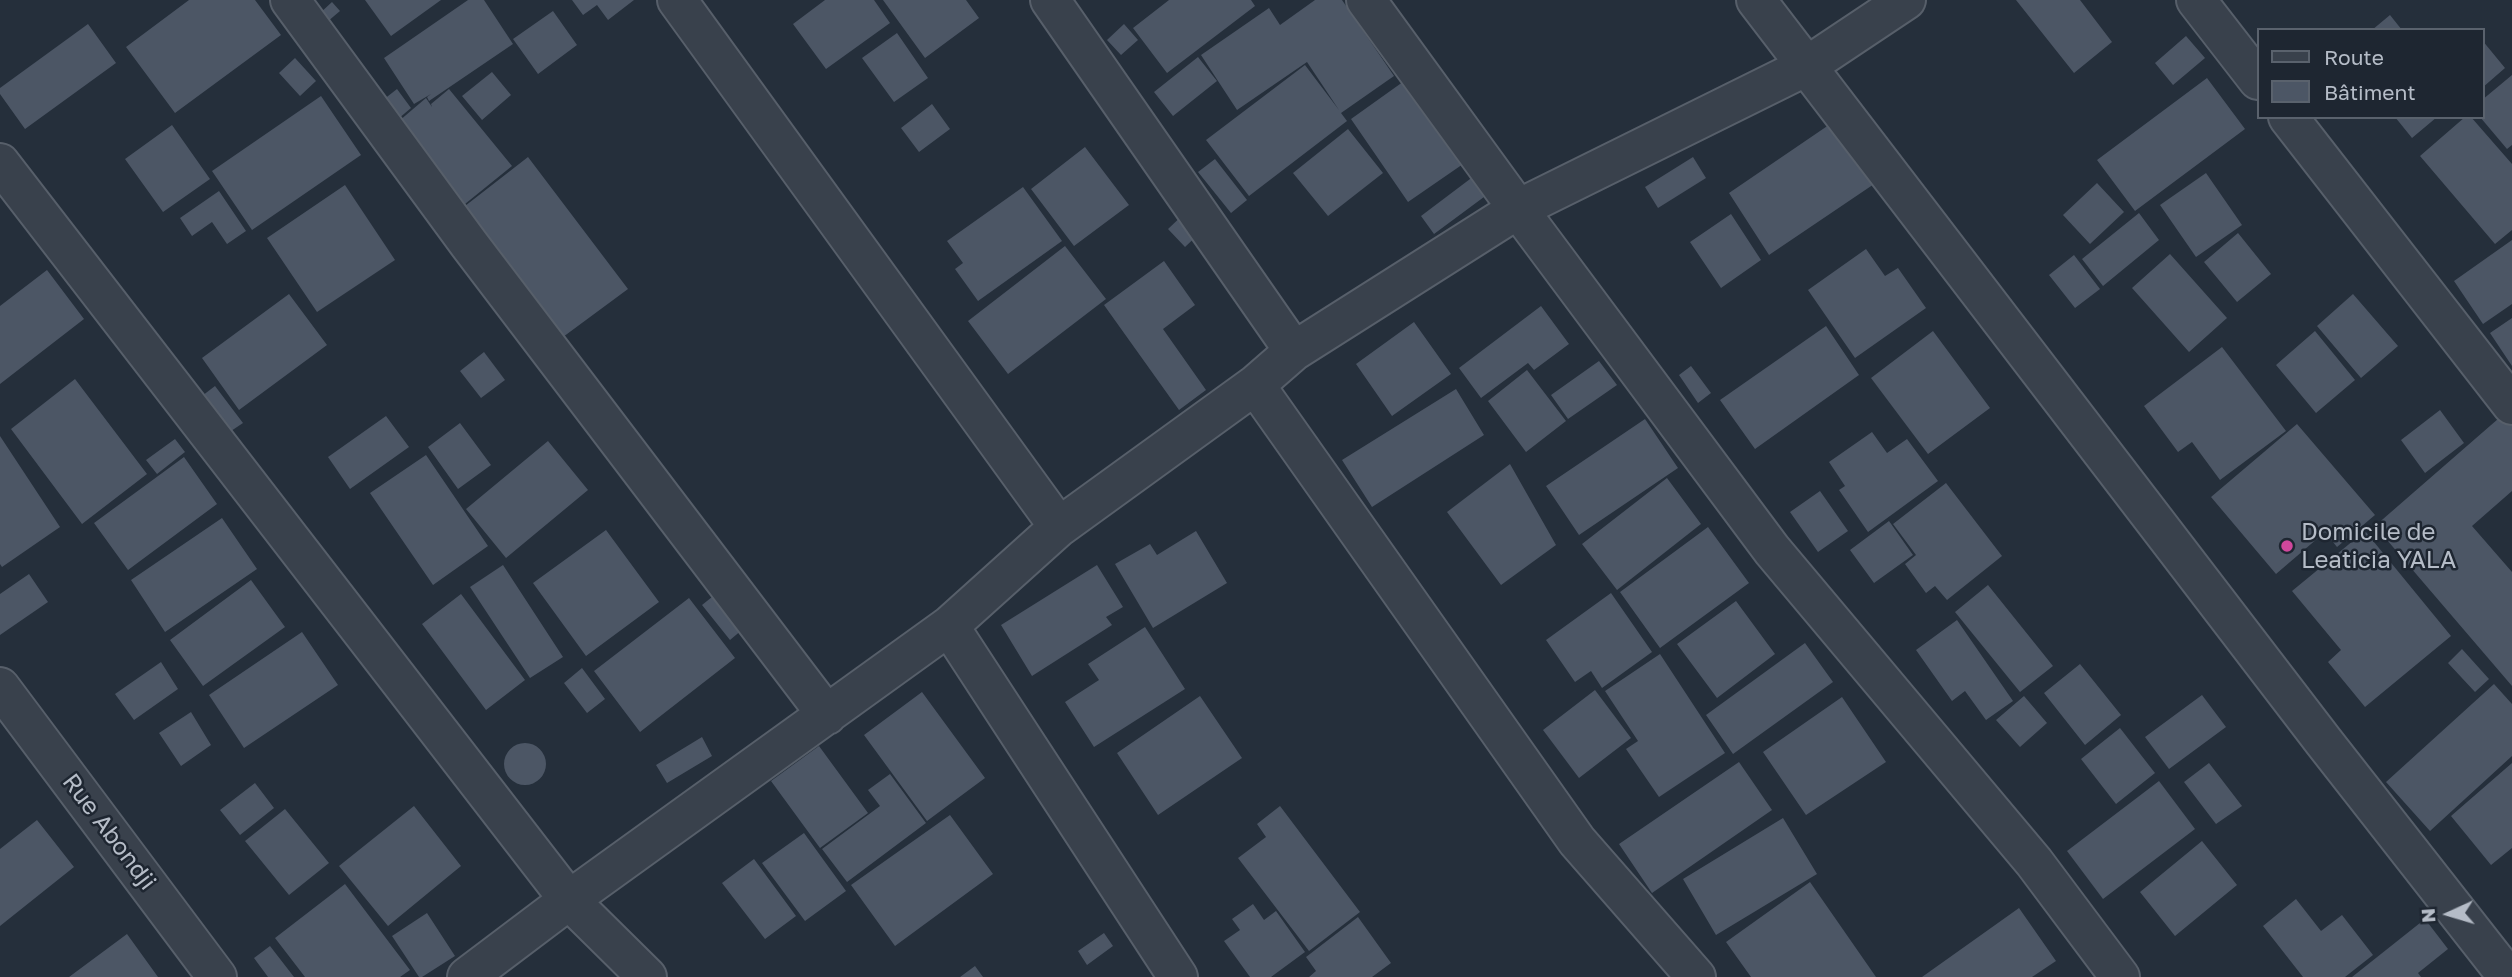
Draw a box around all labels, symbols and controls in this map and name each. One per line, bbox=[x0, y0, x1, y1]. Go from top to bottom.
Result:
legend bbox=[2256, 28, 2484, 119]
text: Route bbox=[2324, 44, 2384, 70]
text: Bâtiment bbox=[2324, 79, 2416, 105]
place label: Domicile de Leaticia YALA bbox=[2301, 518, 2456, 574]
marker: Domicile de Leaticia YALA bbox=[2279, 538, 2295, 554]
street label: Rue Abondji bbox=[56, 768, 162, 896]
north arrow bbox=[2414, 879, 2484, 949]
text: N bbox=[2416, 907, 2440, 924]

